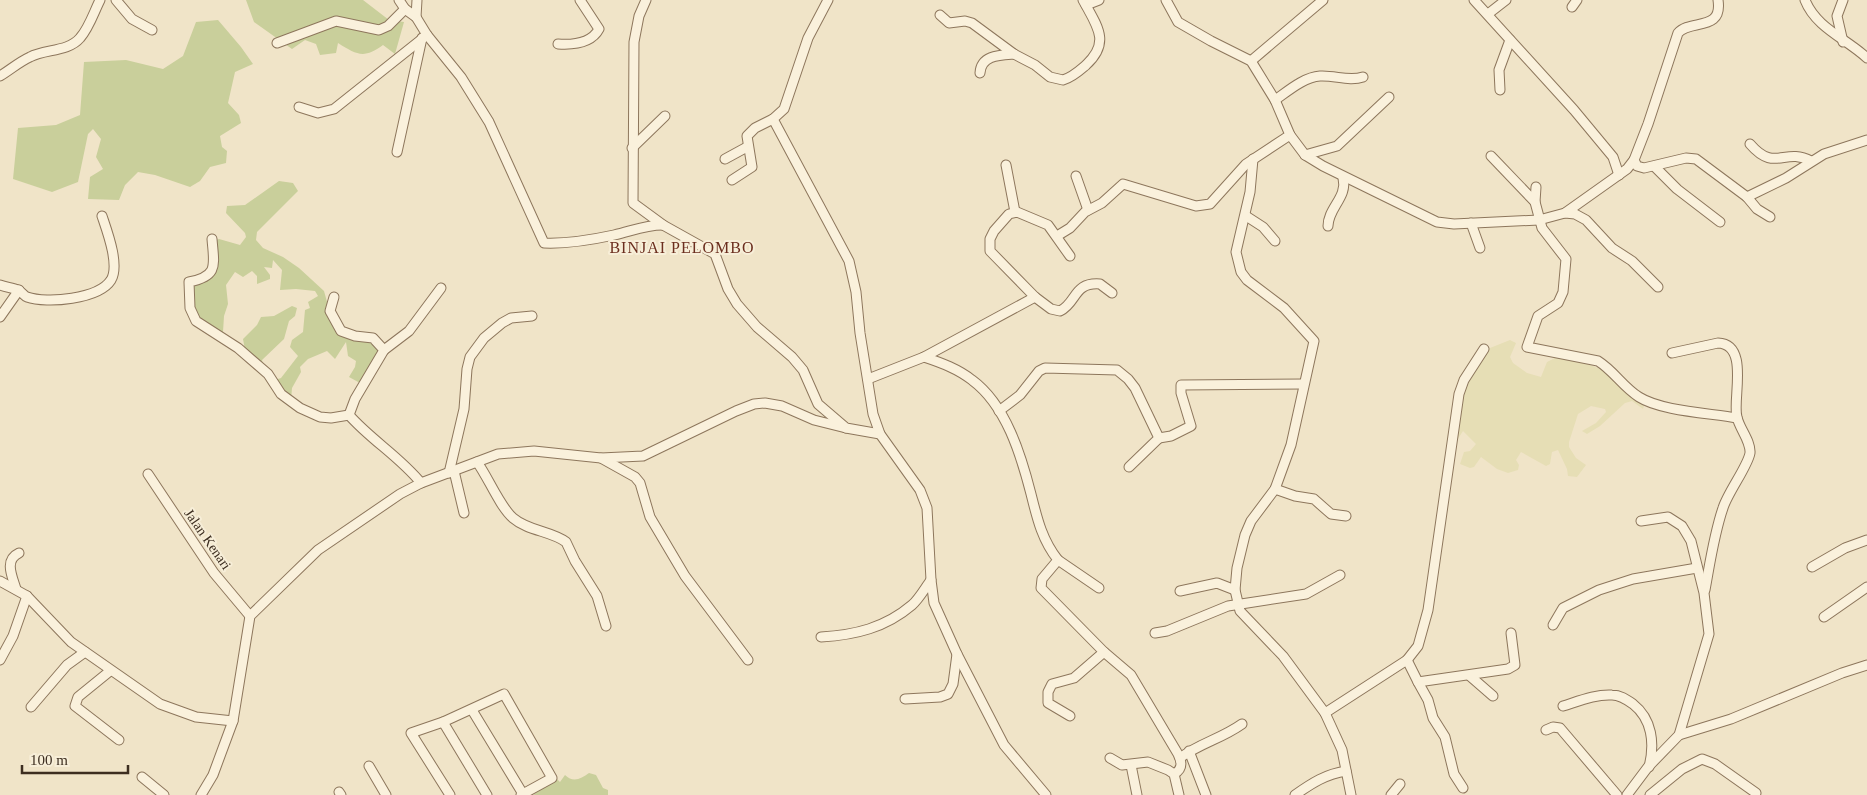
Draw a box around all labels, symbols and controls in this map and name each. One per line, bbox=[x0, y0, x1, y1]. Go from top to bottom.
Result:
district label: BINJAI PELOMBO bbox=[609, 239, 755, 256]
street label: Jalan Kenari bbox=[181, 506, 234, 572]
scale bar bbox=[22, 742, 129, 774]
text: 100 m bbox=[30, 752, 68, 768]

